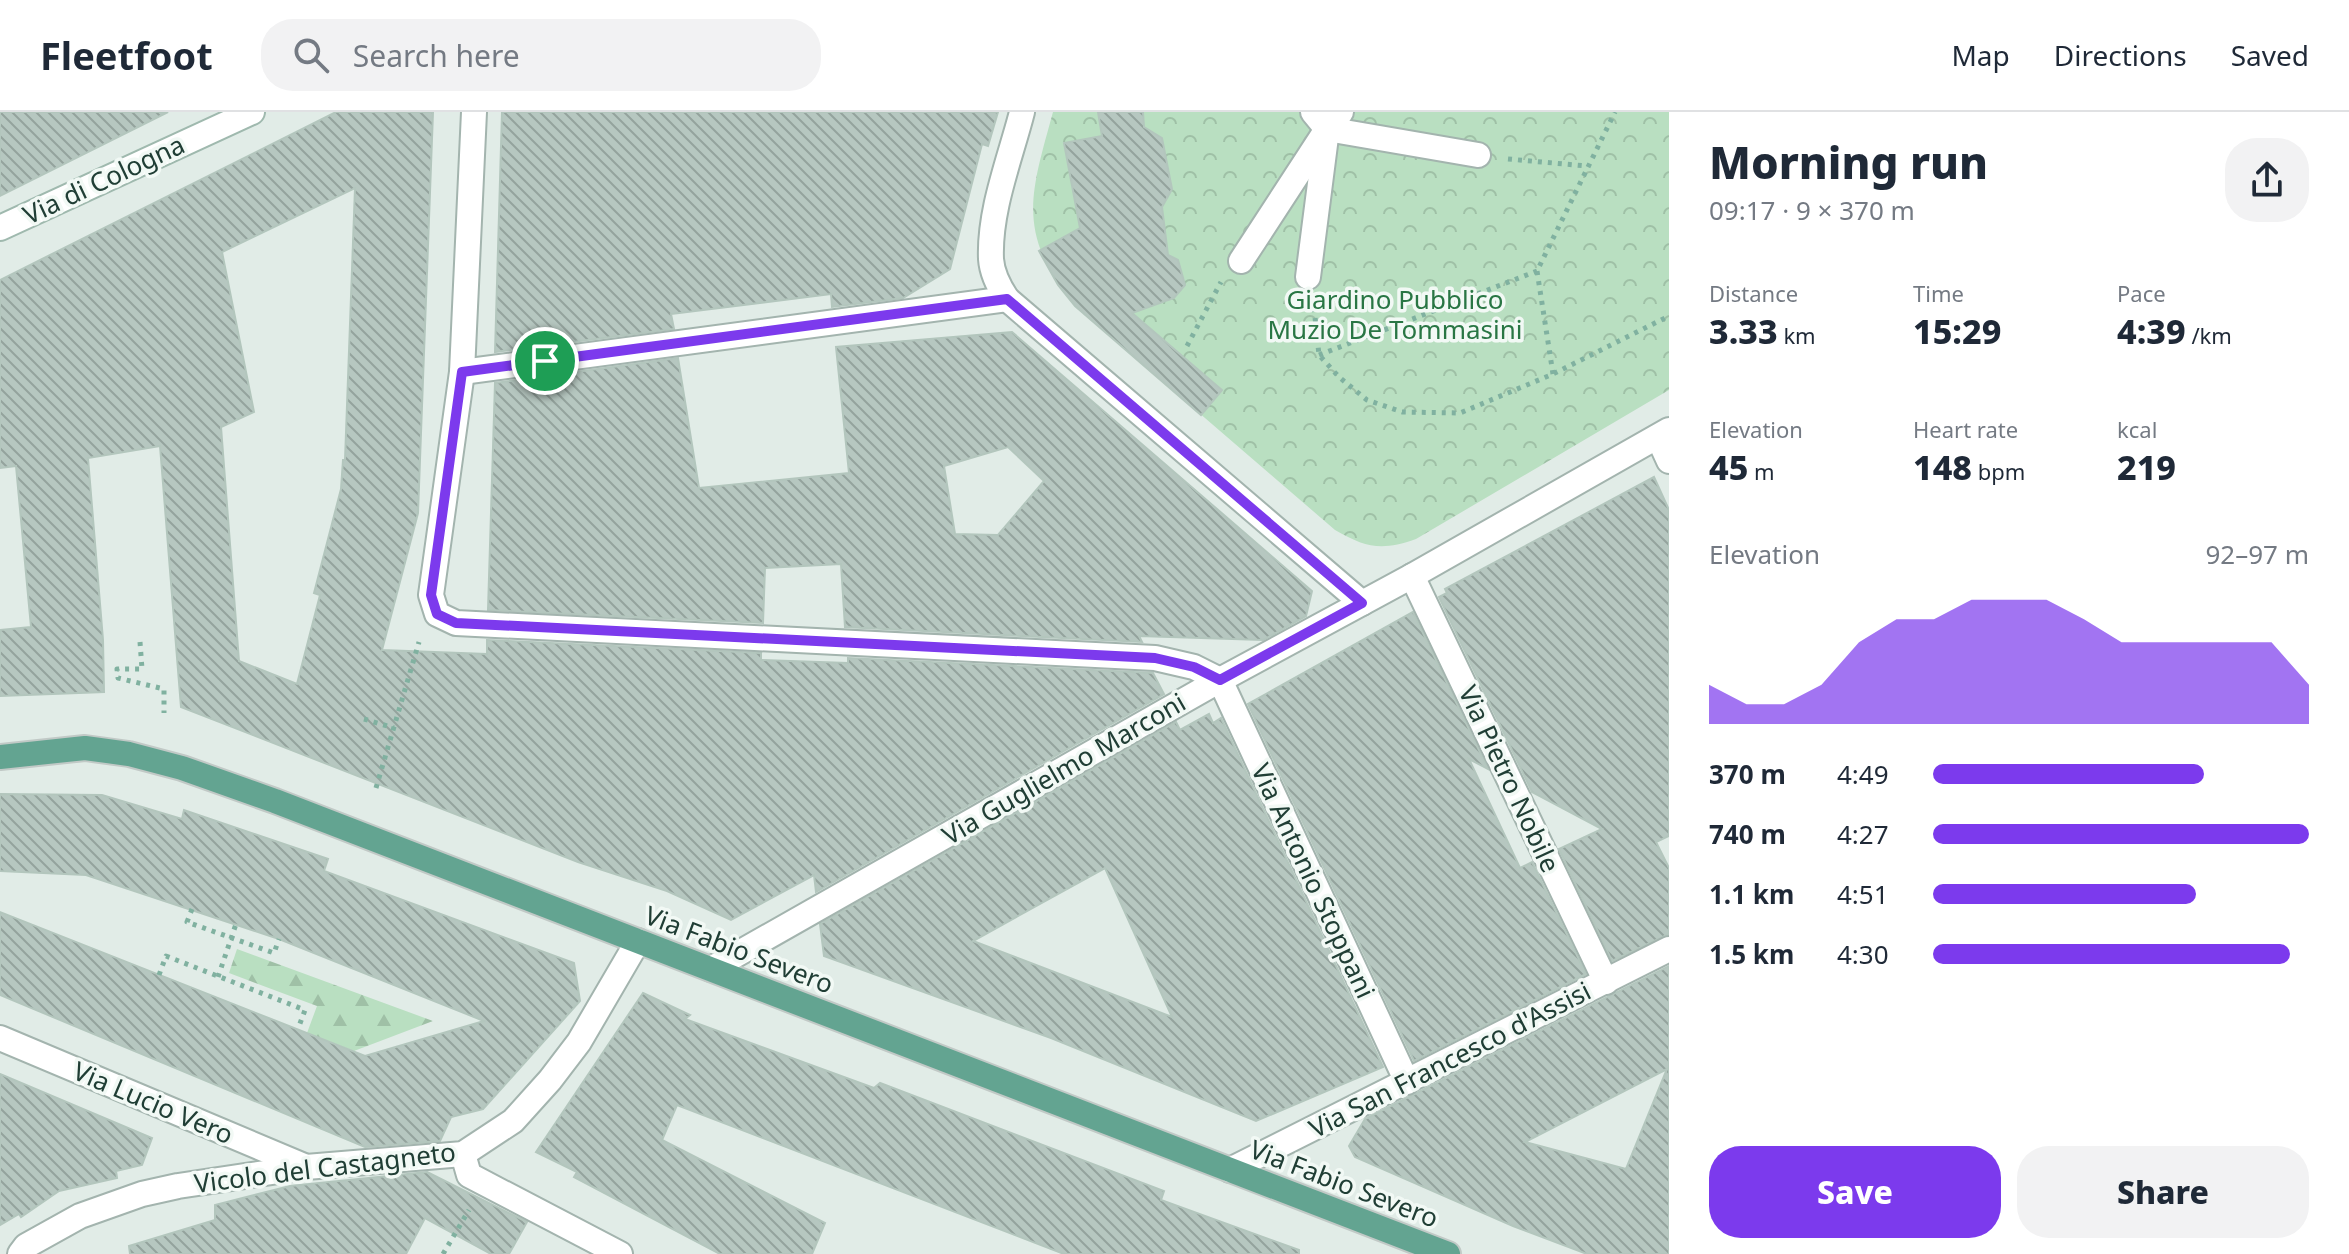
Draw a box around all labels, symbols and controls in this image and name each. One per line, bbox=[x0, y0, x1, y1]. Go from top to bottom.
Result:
search box bbox=[261, 19, 821, 91]
text: Fleetfoot bbox=[40, 29, 213, 81]
icon: search bbox=[289, 33, 333, 77]
text: Search here bbox=[353, 35, 520, 76]
text: Map bbox=[1951, 36, 2010, 74]
text: Directions bbox=[2054, 36, 2187, 74]
text: Saved bbox=[2231, 36, 2309, 74]
street label: Via di Cologna bbox=[17, 126, 190, 232]
text: Morning run bbox=[1709, 132, 1988, 192]
button: share bbox=[2225, 138, 2309, 222]
text: 09:17 · 9 × 370 m bbox=[1709, 192, 1915, 228]
text: Distance bbox=[1709, 278, 1798, 308]
text: Time bbox=[1913, 278, 1964, 308]
text: Pace bbox=[2117, 278, 2166, 308]
park label: Giardino Pubblico Muzio De Tommasini bbox=[1268, 281, 1522, 347]
text: 3.33 bbox=[1709, 308, 1778, 354]
text: 15:29 bbox=[1913, 308, 2001, 354]
text: 4:39 bbox=[2117, 308, 2186, 354]
text: km bbox=[1778, 320, 1816, 350]
text: /km bbox=[2186, 320, 2232, 350]
pin bbox=[511, 327, 579, 395]
icon: arrive bbox=[523, 339, 567, 383]
text: Elevation bbox=[1709, 414, 1803, 444]
text: Heart rate bbox=[1913, 414, 2018, 444]
text: kcal bbox=[2117, 414, 2157, 444]
text: 45 bbox=[1709, 444, 1748, 490]
text: 148 bbox=[1913, 444, 1972, 490]
text: 219 bbox=[2117, 444, 2176, 490]
text: m bbox=[1748, 456, 1775, 486]
text: bpm bbox=[1972, 456, 2025, 486]
text: Elevation bbox=[1709, 536, 1820, 572]
text: 92–97 m bbox=[2205, 536, 2309, 572]
street label: Via Pietro Nobile bbox=[1451, 679, 1569, 878]
street label: Via Guglielmo Marconi bbox=[935, 684, 1192, 853]
text: 370 m bbox=[1709, 756, 1786, 792]
text: 4:49 bbox=[1837, 756, 1889, 792]
street label: Via Antonio Stoppani bbox=[1244, 757, 1384, 1004]
text: 740 m bbox=[1709, 816, 1786, 852]
text: 4:27 bbox=[1837, 816, 1889, 852]
text: 1.1 km bbox=[1709, 876, 1794, 912]
text: 4:51 bbox=[1837, 876, 1889, 912]
street label: Via Fabio Severo bbox=[640, 897, 839, 1002]
text: 1.5 km bbox=[1709, 936, 1794, 972]
text: 4:30 bbox=[1837, 936, 1889, 972]
street label: Via San Francesco d'Assisi bbox=[1303, 972, 1597, 1146]
street label: Via Lucio Vero bbox=[68, 1052, 239, 1152]
street label: Via Fabio Severo bbox=[1245, 1131, 1444, 1236]
street label: Vicolo del Castagneto bbox=[192, 1133, 458, 1201]
button: Save bbox=[1709, 1146, 2001, 1238]
button: Share bbox=[2017, 1146, 2309, 1238]

